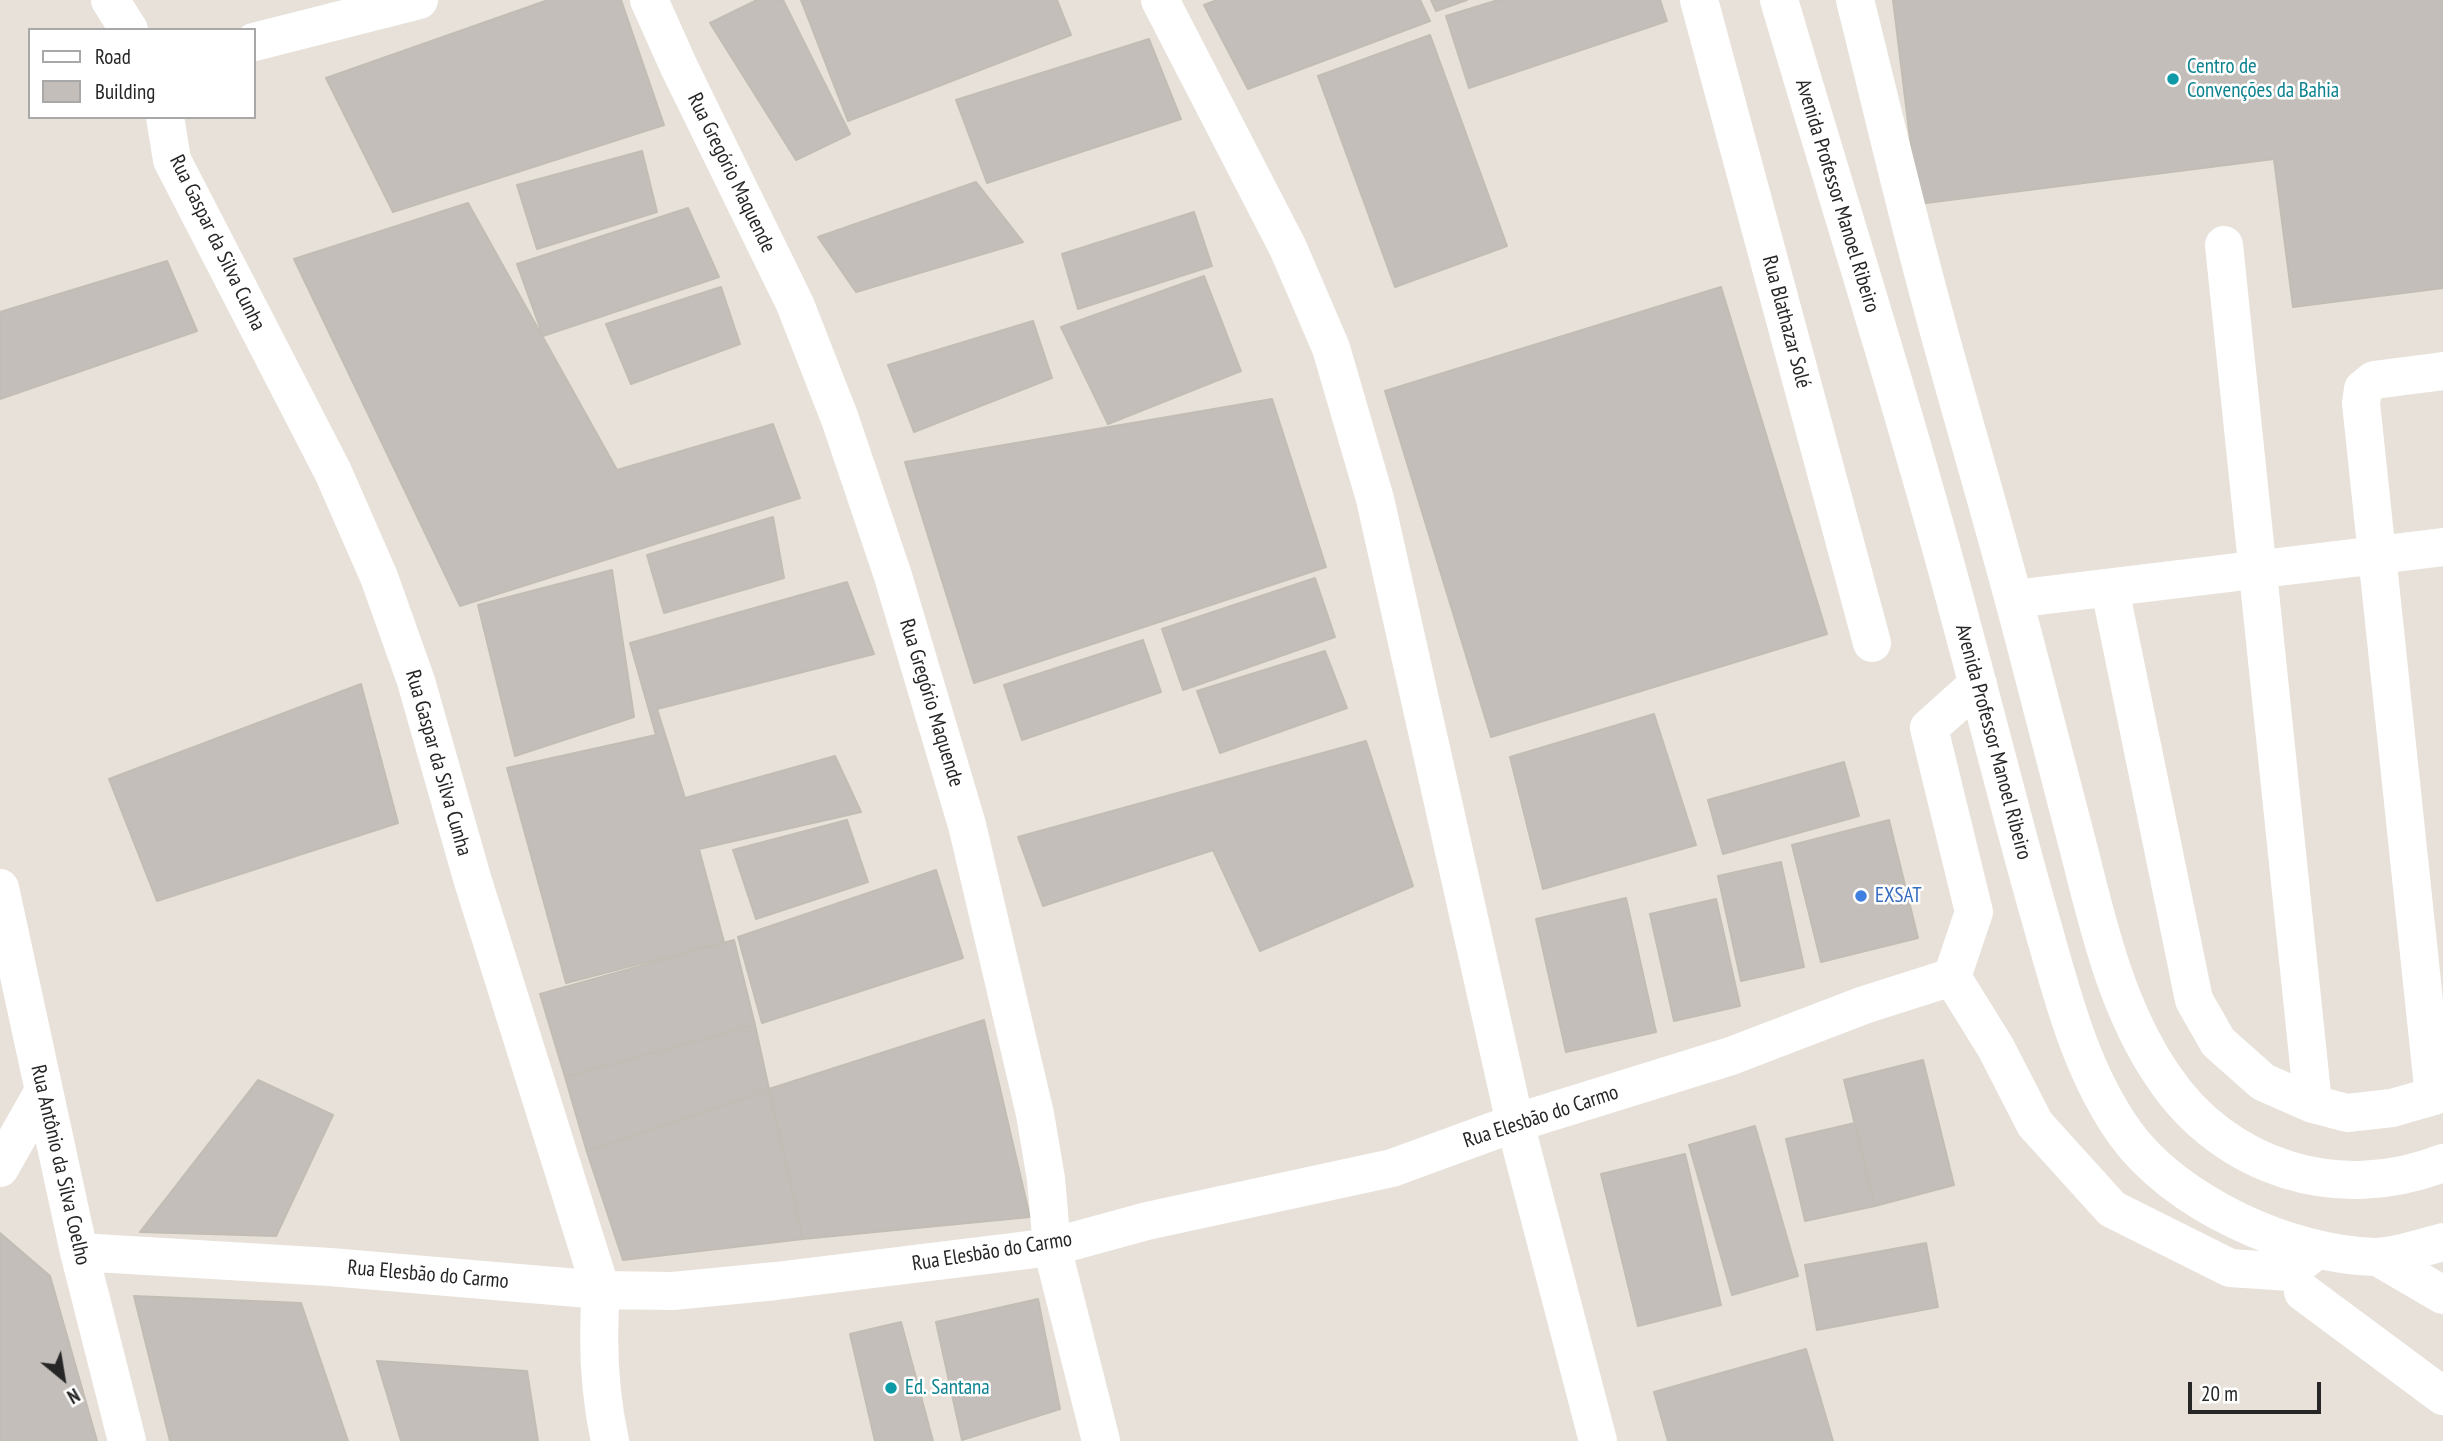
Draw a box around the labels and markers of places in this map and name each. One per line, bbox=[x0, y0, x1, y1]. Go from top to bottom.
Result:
place label: Centro de Convenções da Bahia bbox=[2187, 54, 2339, 104]
marker: Centro de Convenções da Bahia bbox=[2165, 71, 2181, 87]
place label: EXSAT bbox=[1875, 883, 1922, 909]
marker: EXSAT bbox=[1853, 888, 1869, 904]
place label: Ed. Santana bbox=[905, 1375, 990, 1401]
marker: Ed. Santana bbox=[883, 1380, 899, 1396]

